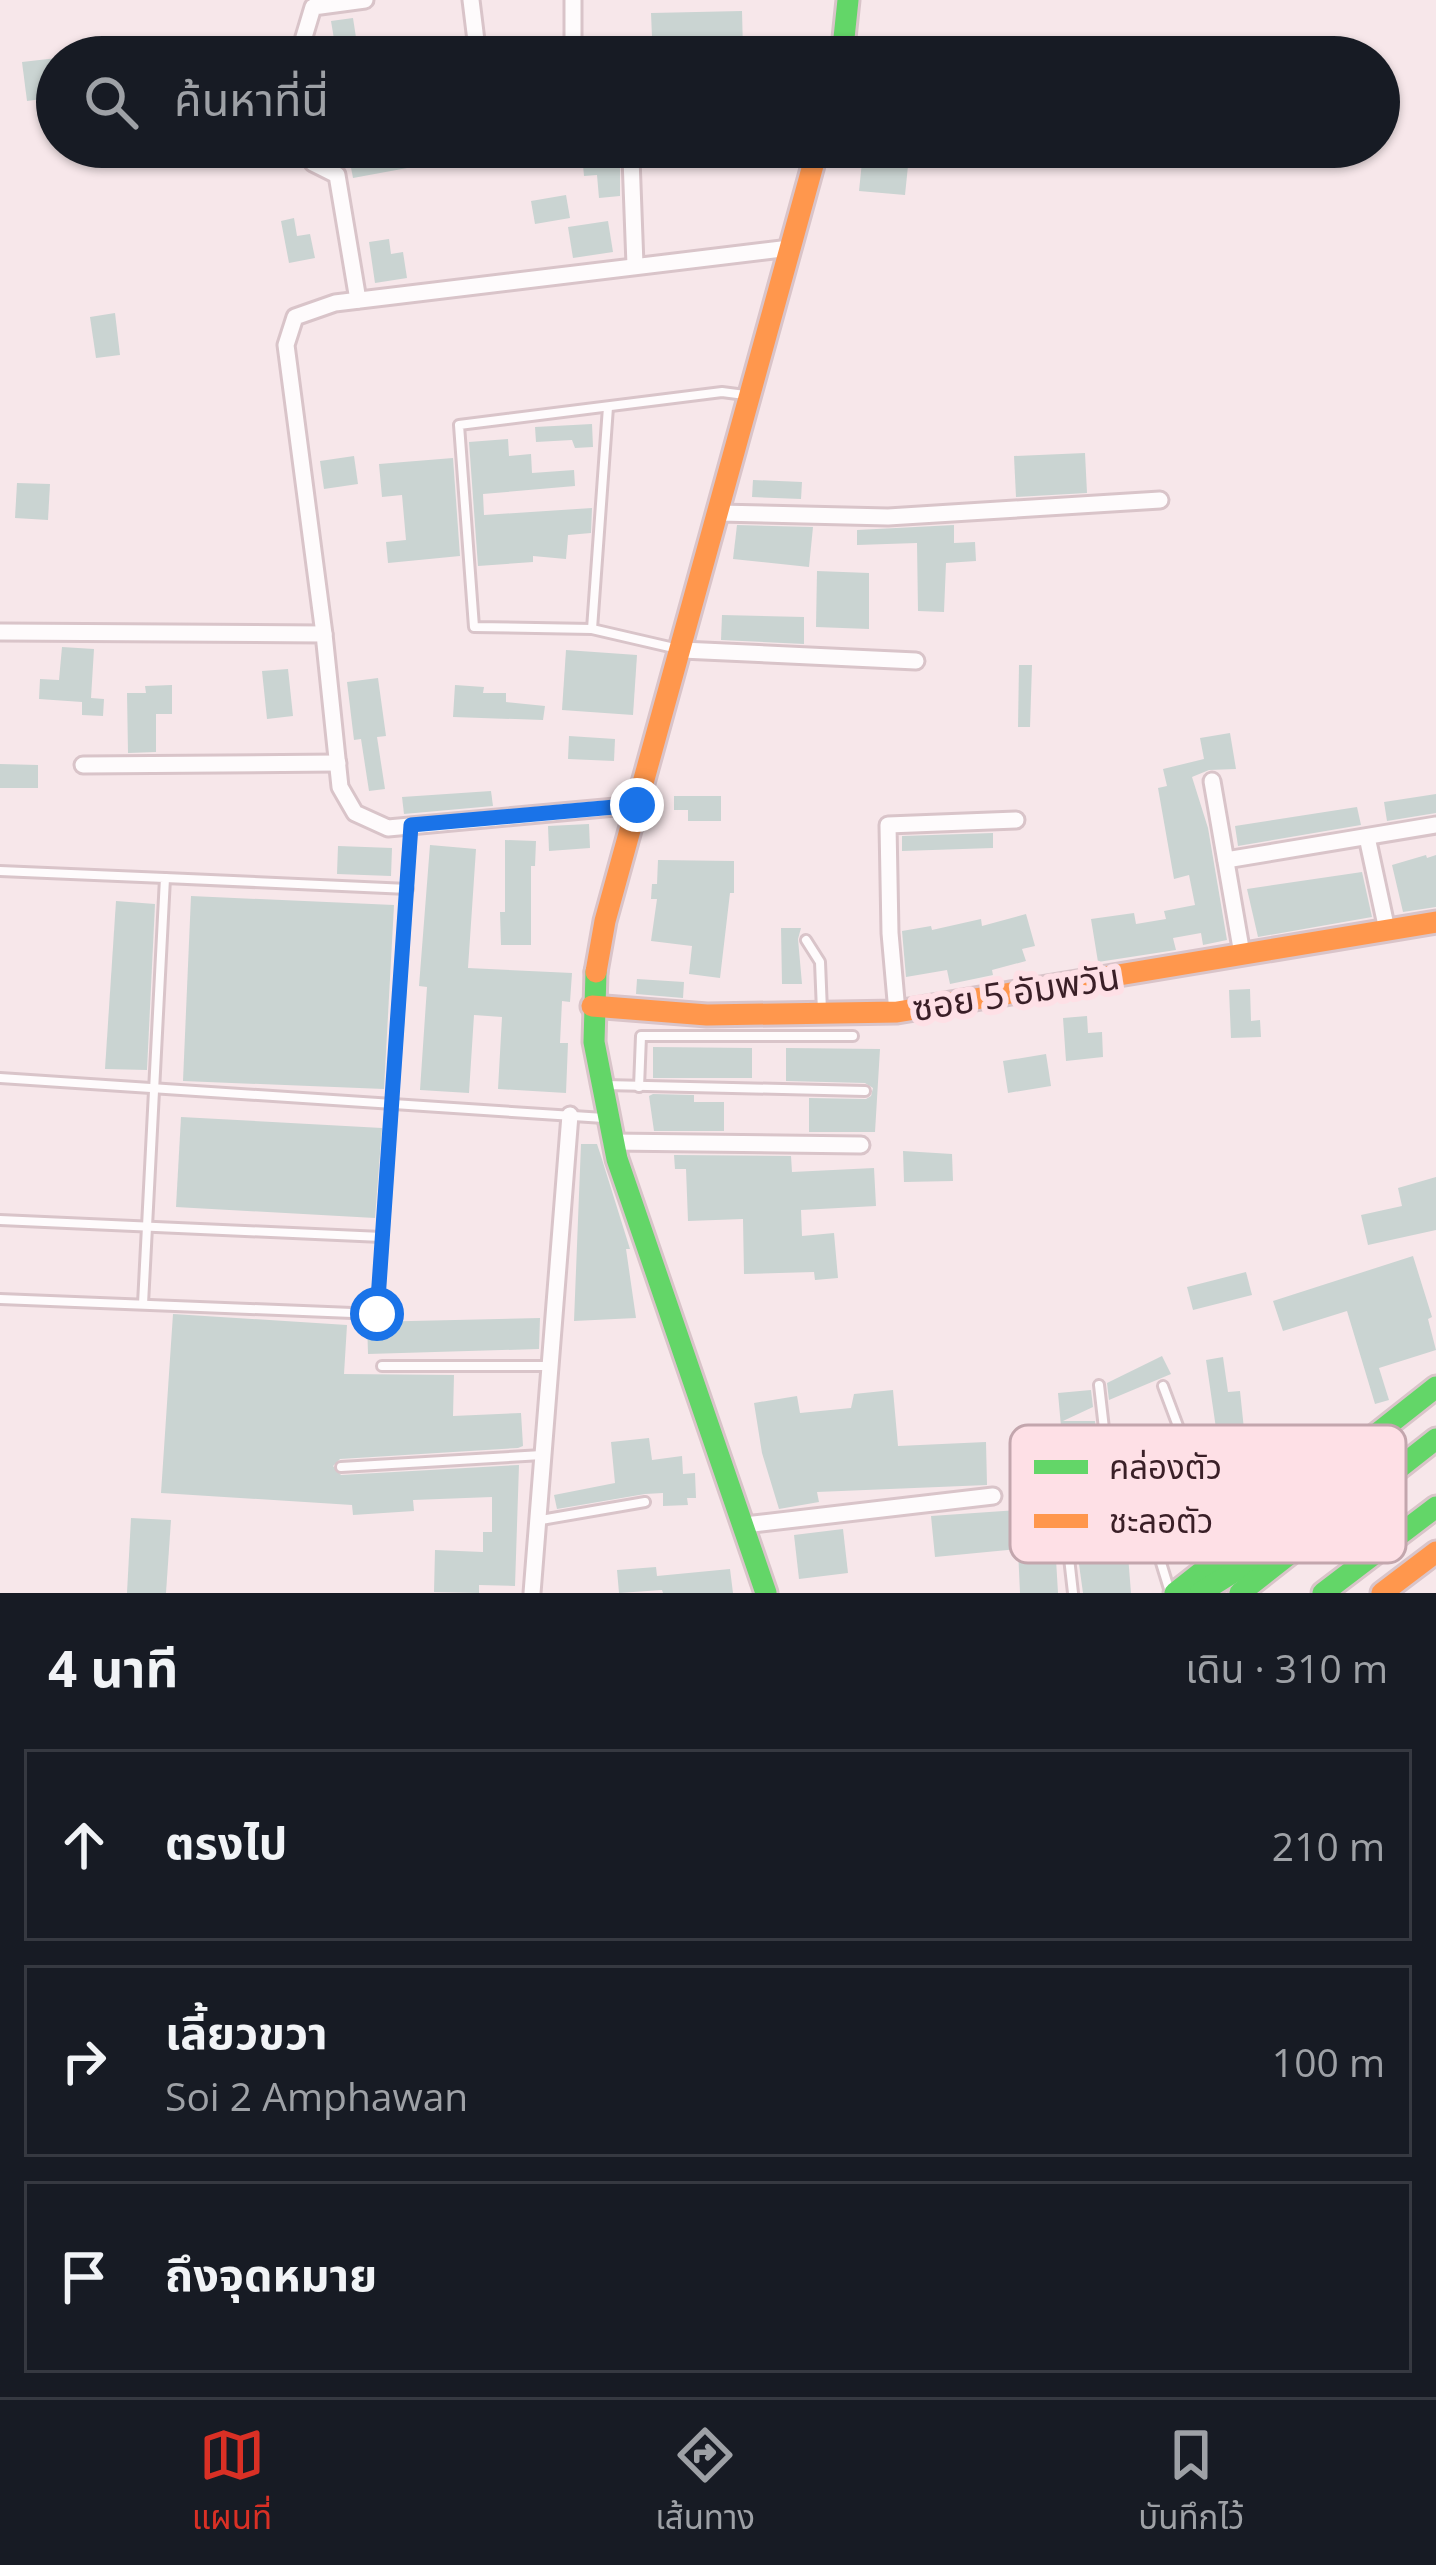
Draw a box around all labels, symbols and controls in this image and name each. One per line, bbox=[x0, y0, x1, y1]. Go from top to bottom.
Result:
search box bbox=[36, 36, 1400, 168]
text: ค้นหาที่นี่ bbox=[174, 68, 329, 129]
icon: search bbox=[78, 69, 144, 135]
route end bbox=[610, 778, 664, 832]
street label: ซอย 5 อัมพวัน bbox=[909, 951, 1123, 1032]
route start bbox=[350, 1287, 404, 1341]
legend bbox=[1010, 1425, 1406, 1563]
text: คล่องตัว bbox=[1109, 1444, 1222, 1489]
text: ชะลอตัว bbox=[1109, 1498, 1213, 1543]
text: 4 นาที bbox=[48, 1632, 178, 1702]
text: เดิน · 310 m bbox=[1185, 1641, 1388, 1694]
text: ตรงไป bbox=[165, 1811, 287, 1872]
icon: ahead bbox=[51, 1812, 117, 1878]
text: 210 m bbox=[1272, 1819, 1385, 1872]
text: เลี้ยวขวา bbox=[165, 2001, 328, 2062]
icon: right bbox=[51, 2028, 117, 2094]
text: 100 m bbox=[1272, 2035, 1385, 2088]
text: Soi 2 Amphawan bbox=[165, 2069, 468, 2122]
text: ถึงจุดหมาย bbox=[165, 2243, 377, 2304]
icon: arrive bbox=[51, 2244, 117, 2310]
tab: แผนที่ bbox=[192, 2422, 272, 2544]
tab: เส้นทาง bbox=[655, 2422, 755, 2544]
tab: บันทึกไว้ bbox=[1138, 2422, 1244, 2544]

